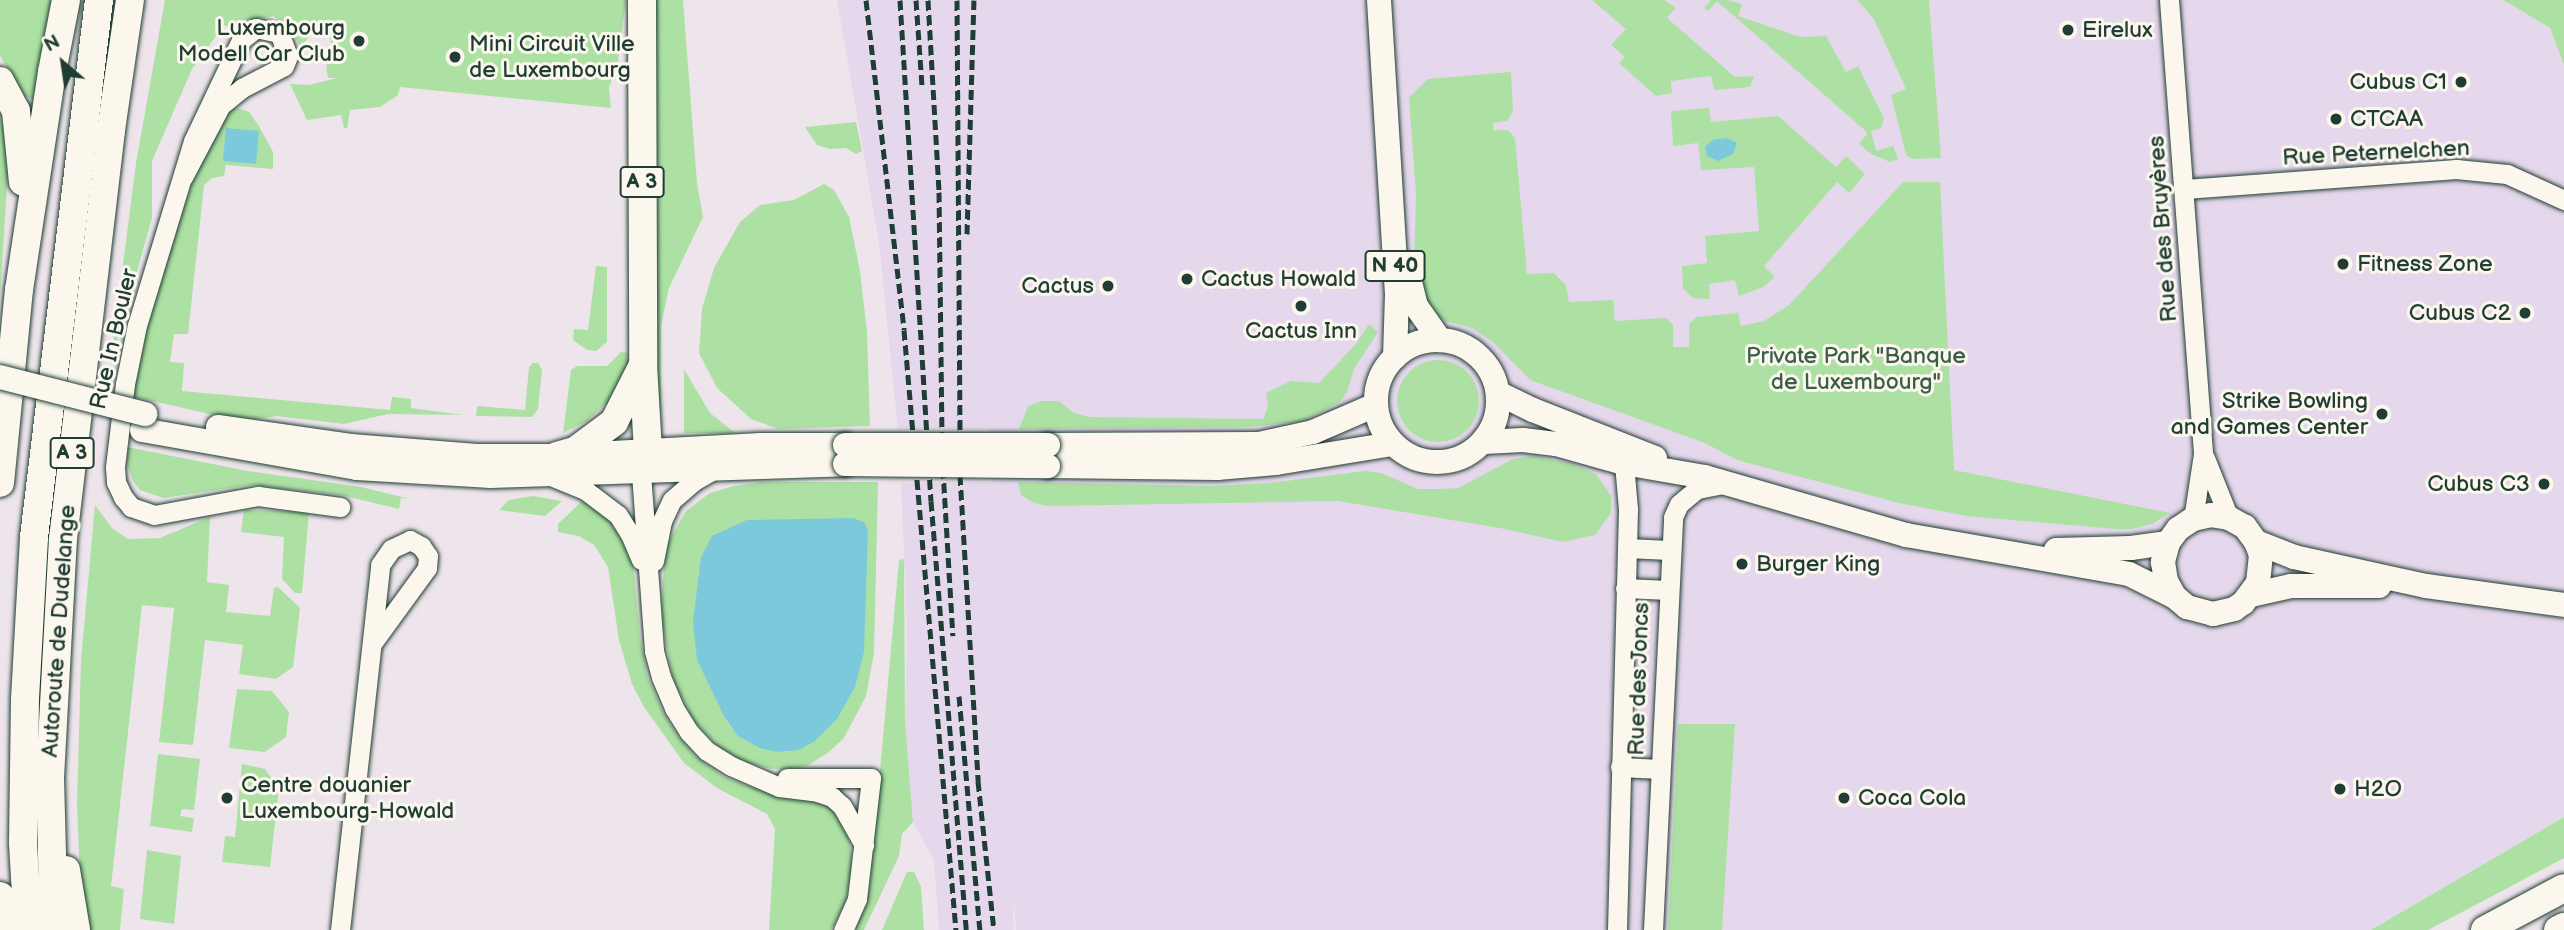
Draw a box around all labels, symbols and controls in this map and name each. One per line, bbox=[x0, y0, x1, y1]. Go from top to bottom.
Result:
place label: Luxembourg Modell Car Club bbox=[178, 14, 345, 68]
place label: Eirelux bbox=[2082, 16, 2153, 44]
marker: Eirelux bbox=[2060, 22, 2076, 38]
north arrow bbox=[28, 28, 98, 98]
place label: Mini Circuit Ville de Luxembourg bbox=[469, 30, 635, 84]
text: N bbox=[41, 31, 64, 58]
marker: Luxembourg Modell Car Club bbox=[351, 33, 367, 49]
marker: Mini Circuit Ville de Luxembourg bbox=[447, 49, 463, 65]
place label: Cubus C1 bbox=[2349, 68, 2447, 96]
marker: Cubus C1 bbox=[2453, 74, 2469, 90]
place label: CTCAA bbox=[2350, 105, 2423, 133]
marker: CTCAA bbox=[2328, 111, 2344, 127]
street label: Rue Peternelchen bbox=[2282, 134, 2470, 172]
street label: Rue des Bruyères bbox=[2143, 135, 2183, 323]
road number: A 3 bbox=[619, 164, 665, 200]
road number: N 40 bbox=[1364, 248, 1426, 284]
place label: Fitness Zone bbox=[2357, 250, 2493, 278]
marker: Fitness Zone bbox=[2335, 256, 2351, 272]
place label: Cactus Howald bbox=[1201, 265, 1356, 293]
street label: Rue In Bouler bbox=[84, 266, 144, 412]
marker: Cactus Howald bbox=[1179, 271, 1195, 287]
place label: Cactus bbox=[1021, 272, 1094, 300]
marker: Cactus bbox=[1100, 278, 1116, 294]
marker: Cactus Inn bbox=[1293, 298, 1309, 314]
place label: Cubus C2 bbox=[2409, 299, 2511, 327]
marker: Cubus C2 bbox=[2517, 305, 2533, 321]
place label: Cactus Inn bbox=[1245, 317, 1357, 345]
park label: Private Park "Banque de Luxembourg" bbox=[1746, 342, 1966, 396]
place label: Strike Bowling and Games Center bbox=[2171, 387, 2368, 441]
marker: Strike Bowling and Games Center bbox=[2374, 406, 2390, 422]
road number: A 3 bbox=[49, 435, 95, 470]
place label: Cubus C3 bbox=[2427, 470, 2530, 498]
marker: Cubus C3 bbox=[2536, 476, 2552, 492]
street label: Autoroute de Dudelange bbox=[36, 504, 82, 758]
place label: Burger King bbox=[1756, 550, 1880, 578]
marker: Burger King bbox=[1734, 556, 1750, 572]
street label: Rue des Joncs bbox=[1623, 601, 1655, 757]
place label: Centre douanier Luxembourg-Howald bbox=[241, 771, 454, 825]
place label: H2O bbox=[2354, 775, 2402, 803]
marker: H2O bbox=[2332, 781, 2348, 797]
place label: Coca Cola bbox=[1858, 784, 1966, 812]
marker: Centre douanier Luxembourg-Howald bbox=[219, 790, 235, 806]
marker: Coca Cola bbox=[1836, 790, 1852, 806]

